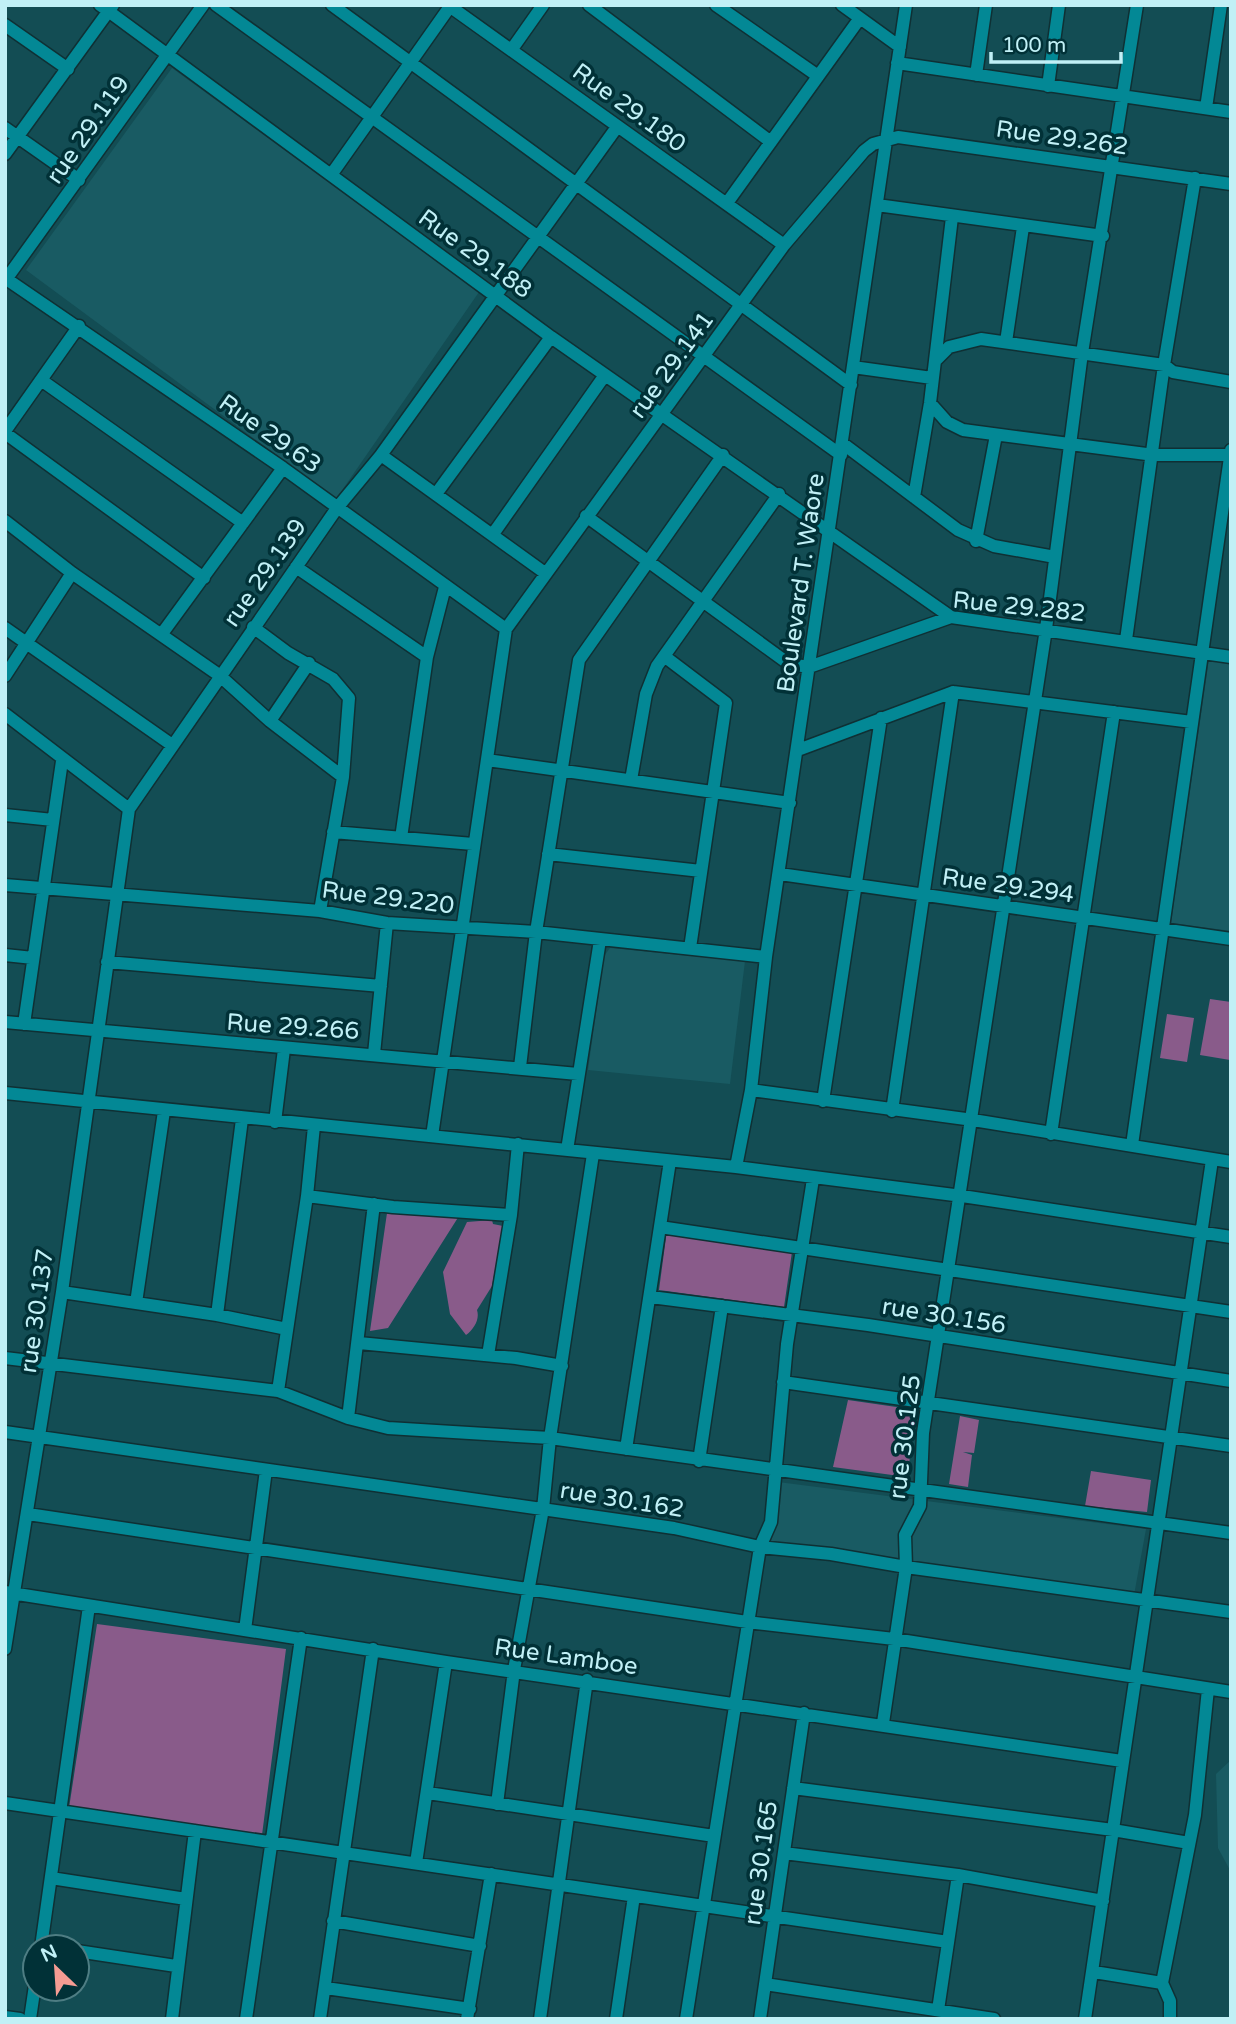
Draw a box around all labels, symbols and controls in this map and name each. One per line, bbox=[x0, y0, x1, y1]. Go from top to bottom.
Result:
scale bar bbox=[991, 21, 1120, 65]
text: 100 m bbox=[1002, 33, 1066, 58]
street label: Rue 29.180 bbox=[567, 57, 691, 159]
street label: rue 29.119 bbox=[40, 70, 136, 190]
street label: Rue 29.262 bbox=[994, 114, 1130, 162]
street label: Rue 29.188 bbox=[413, 203, 537, 305]
street label: rue 29.141 bbox=[623, 306, 721, 424]
street label: Rue 29.63 bbox=[213, 388, 327, 480]
street label: Boulevard T. Waore bbox=[771, 471, 831, 695]
street label: rue 29.139 bbox=[217, 513, 313, 633]
street label: Rue 29.282 bbox=[951, 586, 1087, 628]
street label: Rue 29.294 bbox=[940, 862, 1076, 910]
street label: Rue 29.220 bbox=[320, 875, 456, 921]
street label: Rue 29.266 bbox=[226, 1008, 360, 1046]
street label: rue 30.137 bbox=[14, 1247, 60, 1375]
street label: rue 30.156 bbox=[880, 1292, 1008, 1340]
street label: rue 30.125 bbox=[883, 1373, 927, 1501]
street label: rue 30.162 bbox=[558, 1476, 686, 1524]
street label: Rue Lamboe bbox=[493, 1633, 639, 1681]
street label: rue 30.165 bbox=[738, 1799, 784, 1927]
north arrow bbox=[21, 1933, 91, 2003]
text: N bbox=[38, 1940, 61, 1967]

